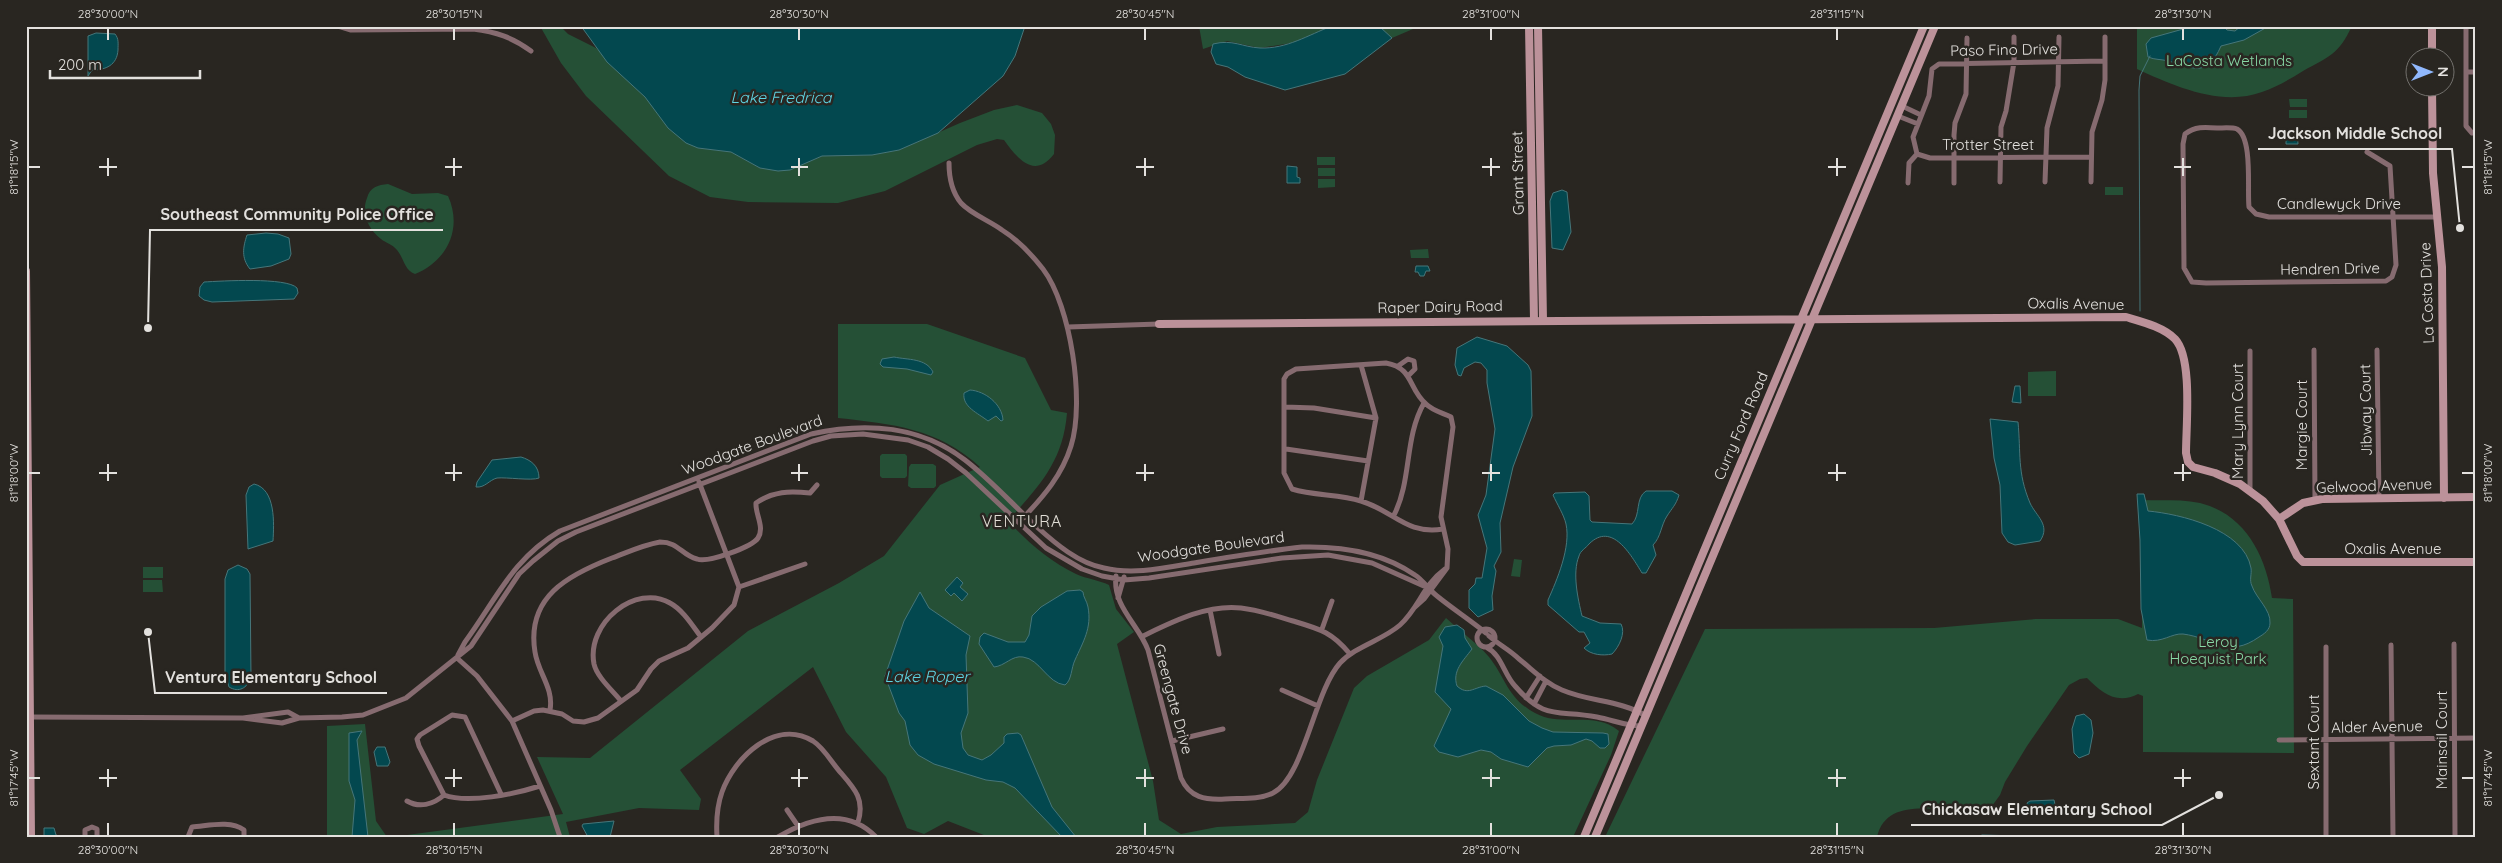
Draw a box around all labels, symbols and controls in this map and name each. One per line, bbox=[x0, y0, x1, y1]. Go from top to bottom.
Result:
text: 28°30'00"N bbox=[78, 6, 138, 21]
text: 28°30'15"N bbox=[425, 6, 483, 21]
text: 28°30'30"N bbox=[769, 6, 829, 21]
text: 28°30'45"N bbox=[1115, 6, 1175, 21]
text: 28°31'00"N bbox=[1462, 6, 1520, 21]
text: 28°31'15"N bbox=[1810, 6, 1864, 21]
text: 28°31'30"N bbox=[2155, 6, 2211, 21]
street label: Paso Fino Drive bbox=[1950, 39, 2058, 60]
scale bar bbox=[50, 48, 200, 80]
north arrow bbox=[2404, 48, 2454, 98]
park label: LaCosta Wetlands bbox=[2166, 51, 2292, 70]
text: 200 m bbox=[58, 55, 102, 74]
text: N bbox=[2434, 67, 2452, 77]
water label: Lake Fredrica bbox=[731, 87, 833, 107]
callout: Jackson Middle School bbox=[2258, 118, 2452, 149]
text: Jackson Middle School bbox=[2268, 123, 2442, 143]
street label: Grant Street bbox=[1507, 131, 1528, 215]
street label: Trotter Street bbox=[1942, 135, 2034, 154]
text: 81°18'15"W bbox=[6, 139, 21, 195]
text: 81°18'15"W bbox=[2480, 139, 2495, 195]
street label: Candlewyck Drive bbox=[2277, 194, 2401, 213]
callout: Southeast Community Police Office bbox=[150, 199, 443, 230]
text: Southeast Community Police Office bbox=[160, 204, 434, 224]
street label: La Costa Drive bbox=[2415, 242, 2438, 344]
street label: Hendren Drive bbox=[2280, 258, 2380, 279]
street label: Oxalis Avenue bbox=[2027, 293, 2125, 314]
street label: Raper Dairy Road bbox=[1377, 296, 1503, 317]
street label: Mary Lynn Court bbox=[2228, 363, 2247, 479]
street label: Jibway Court bbox=[2355, 364, 2376, 456]
street label: Curry Ford Road bbox=[1709, 369, 1772, 483]
street label: Margie Court bbox=[2292, 380, 2311, 470]
street label: Woodgate Boulevard bbox=[679, 410, 825, 479]
text: 81°18'00"W bbox=[6, 443, 21, 502]
text: 81°18'00"W bbox=[2480, 443, 2495, 502]
street label: Gelwood Avenue bbox=[2316, 474, 2432, 497]
district label: VENTURA bbox=[982, 511, 1062, 531]
street label: Woodgate Boulevard bbox=[1136, 527, 1286, 566]
street label: Oxalis Avenue bbox=[2345, 539, 2441, 558]
park label: Leroy Hoequist Park bbox=[2169, 632, 2267, 668]
street label: Greengate Drive bbox=[1150, 642, 1197, 756]
callout: Ventura Elementary School bbox=[155, 662, 387, 693]
water label: Lake Roper bbox=[884, 666, 971, 686]
text: Ventura Elementary School bbox=[165, 667, 377, 687]
street label: Mainsail Court bbox=[2432, 691, 2451, 789]
street label: Sextant Court bbox=[2304, 694, 2323, 790]
street label: Alder Avenue bbox=[2331, 716, 2423, 737]
text: 81°17'45"W bbox=[6, 749, 21, 806]
text: 81°17'45"W bbox=[2480, 749, 2495, 806]
callout: Chickasaw Elementary School bbox=[1911, 794, 2162, 825]
text: Chickasaw Elementary School bbox=[1922, 799, 2152, 819]
text: 28°30'00"N bbox=[78, 842, 138, 857]
text: 28°30'15"N bbox=[425, 842, 483, 857]
text: 28°30'30"N bbox=[769, 842, 829, 857]
text: 28°30'45"N bbox=[1115, 842, 1175, 857]
text: 28°31'00"N bbox=[1462, 842, 1520, 857]
text: 28°31'15"N bbox=[1810, 842, 1864, 857]
text: 28°31'30"N bbox=[2155, 842, 2211, 857]

